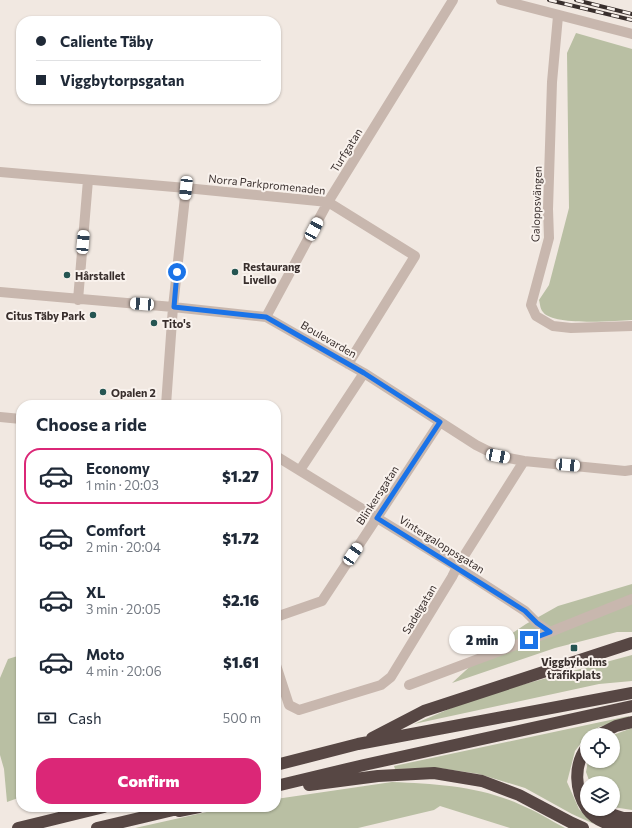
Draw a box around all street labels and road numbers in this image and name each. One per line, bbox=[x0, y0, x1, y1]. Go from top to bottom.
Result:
street label: Turfgatan bbox=[327, 126, 365, 174]
street label: Galoppsvängen bbox=[528, 166, 544, 242]
street label: Norra Parkpromenaden bbox=[208, 171, 326, 197]
street label: Boulevarden bbox=[299, 318, 359, 360]
street label: Blinkersgatan bbox=[353, 463, 401, 527]
street label: Vintergaloppsgatan bbox=[397, 512, 487, 576]
street label: Sadelgatan bbox=[399, 582, 439, 636]

